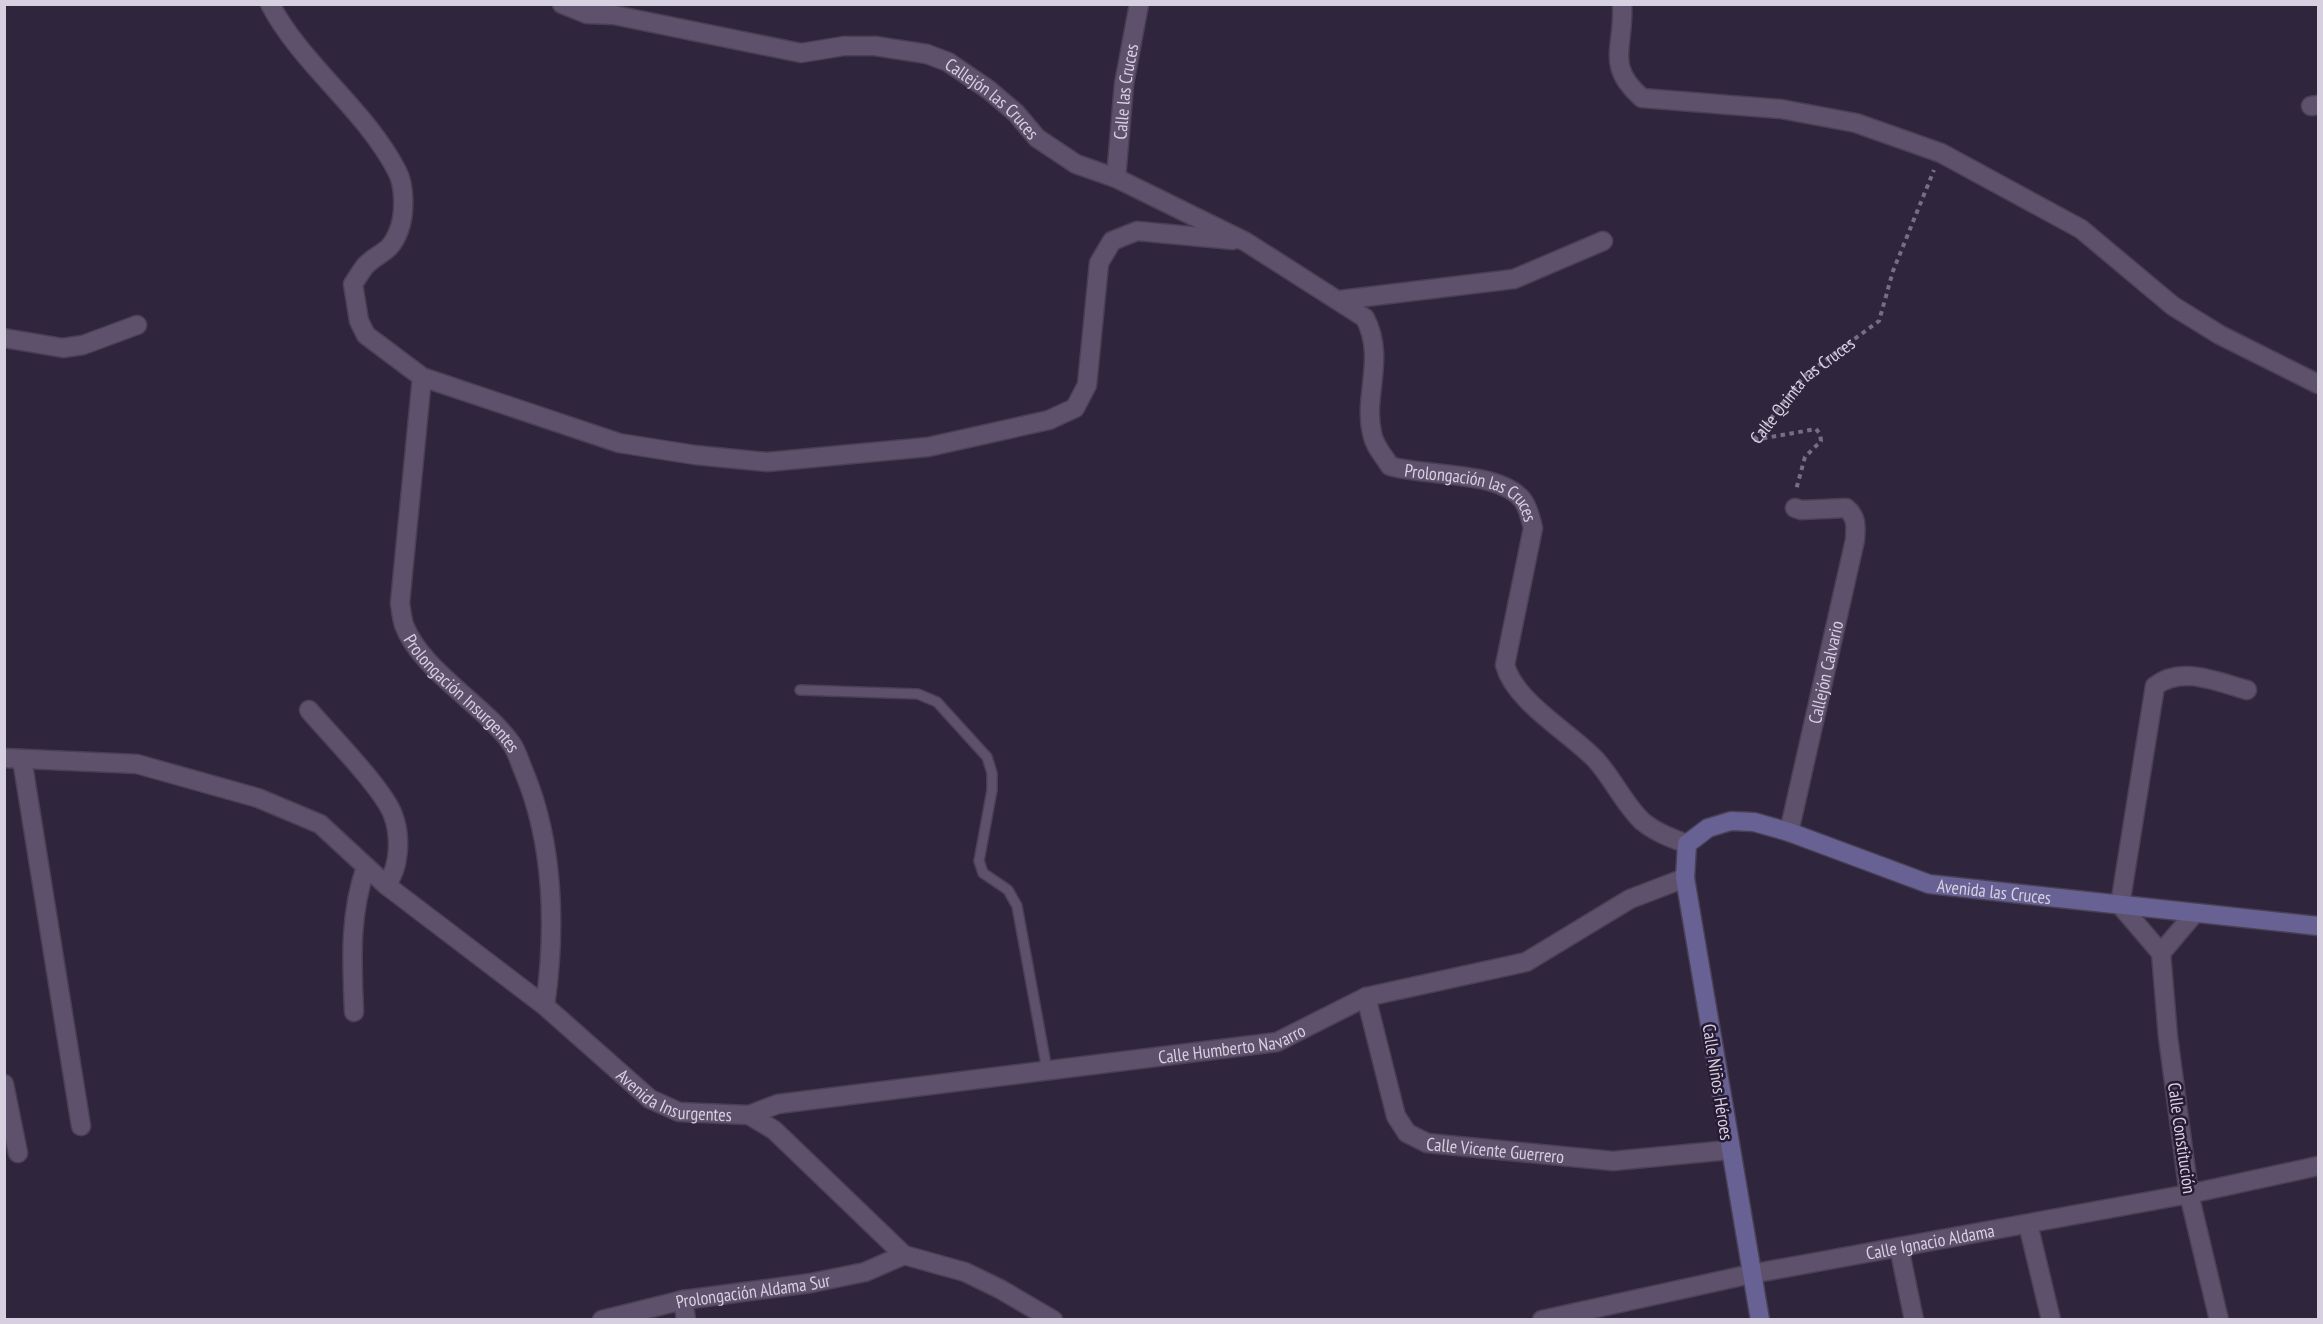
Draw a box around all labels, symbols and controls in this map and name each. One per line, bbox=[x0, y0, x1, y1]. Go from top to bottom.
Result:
street label: Calle las Cruces bbox=[1108, 42, 1143, 140]
street label: Callejón las Cruces bbox=[941, 52, 1044, 144]
street label: Calle Quinta las Cruces bbox=[1744, 331, 1859, 448]
street label: Prolongación las Cruces bbox=[1403, 458, 1542, 524]
street label: Callejón Calvario bbox=[1802, 618, 1848, 726]
street label: Prolongación Insurgentes bbox=[399, 630, 526, 756]
street label: Avenida las Cruces bbox=[1936, 873, 2052, 909]
street label: Calle Humberto Navarro bbox=[1157, 1018, 1309, 1068]
street label: Calle Niños Héroes bbox=[1697, 1022, 1739, 1142]
street label: Avenida Insurgentes bbox=[612, 1063, 732, 1126]
street label: Calle Constitución bbox=[2163, 1081, 2201, 1195]
street label: Calle Vicente Guerrero bbox=[1425, 1132, 1566, 1168]
street label: Calle Ignacio Aldama bbox=[1864, 1218, 1996, 1264]
street label: Prolongación Aldama Sur bbox=[673, 1268, 832, 1313]

